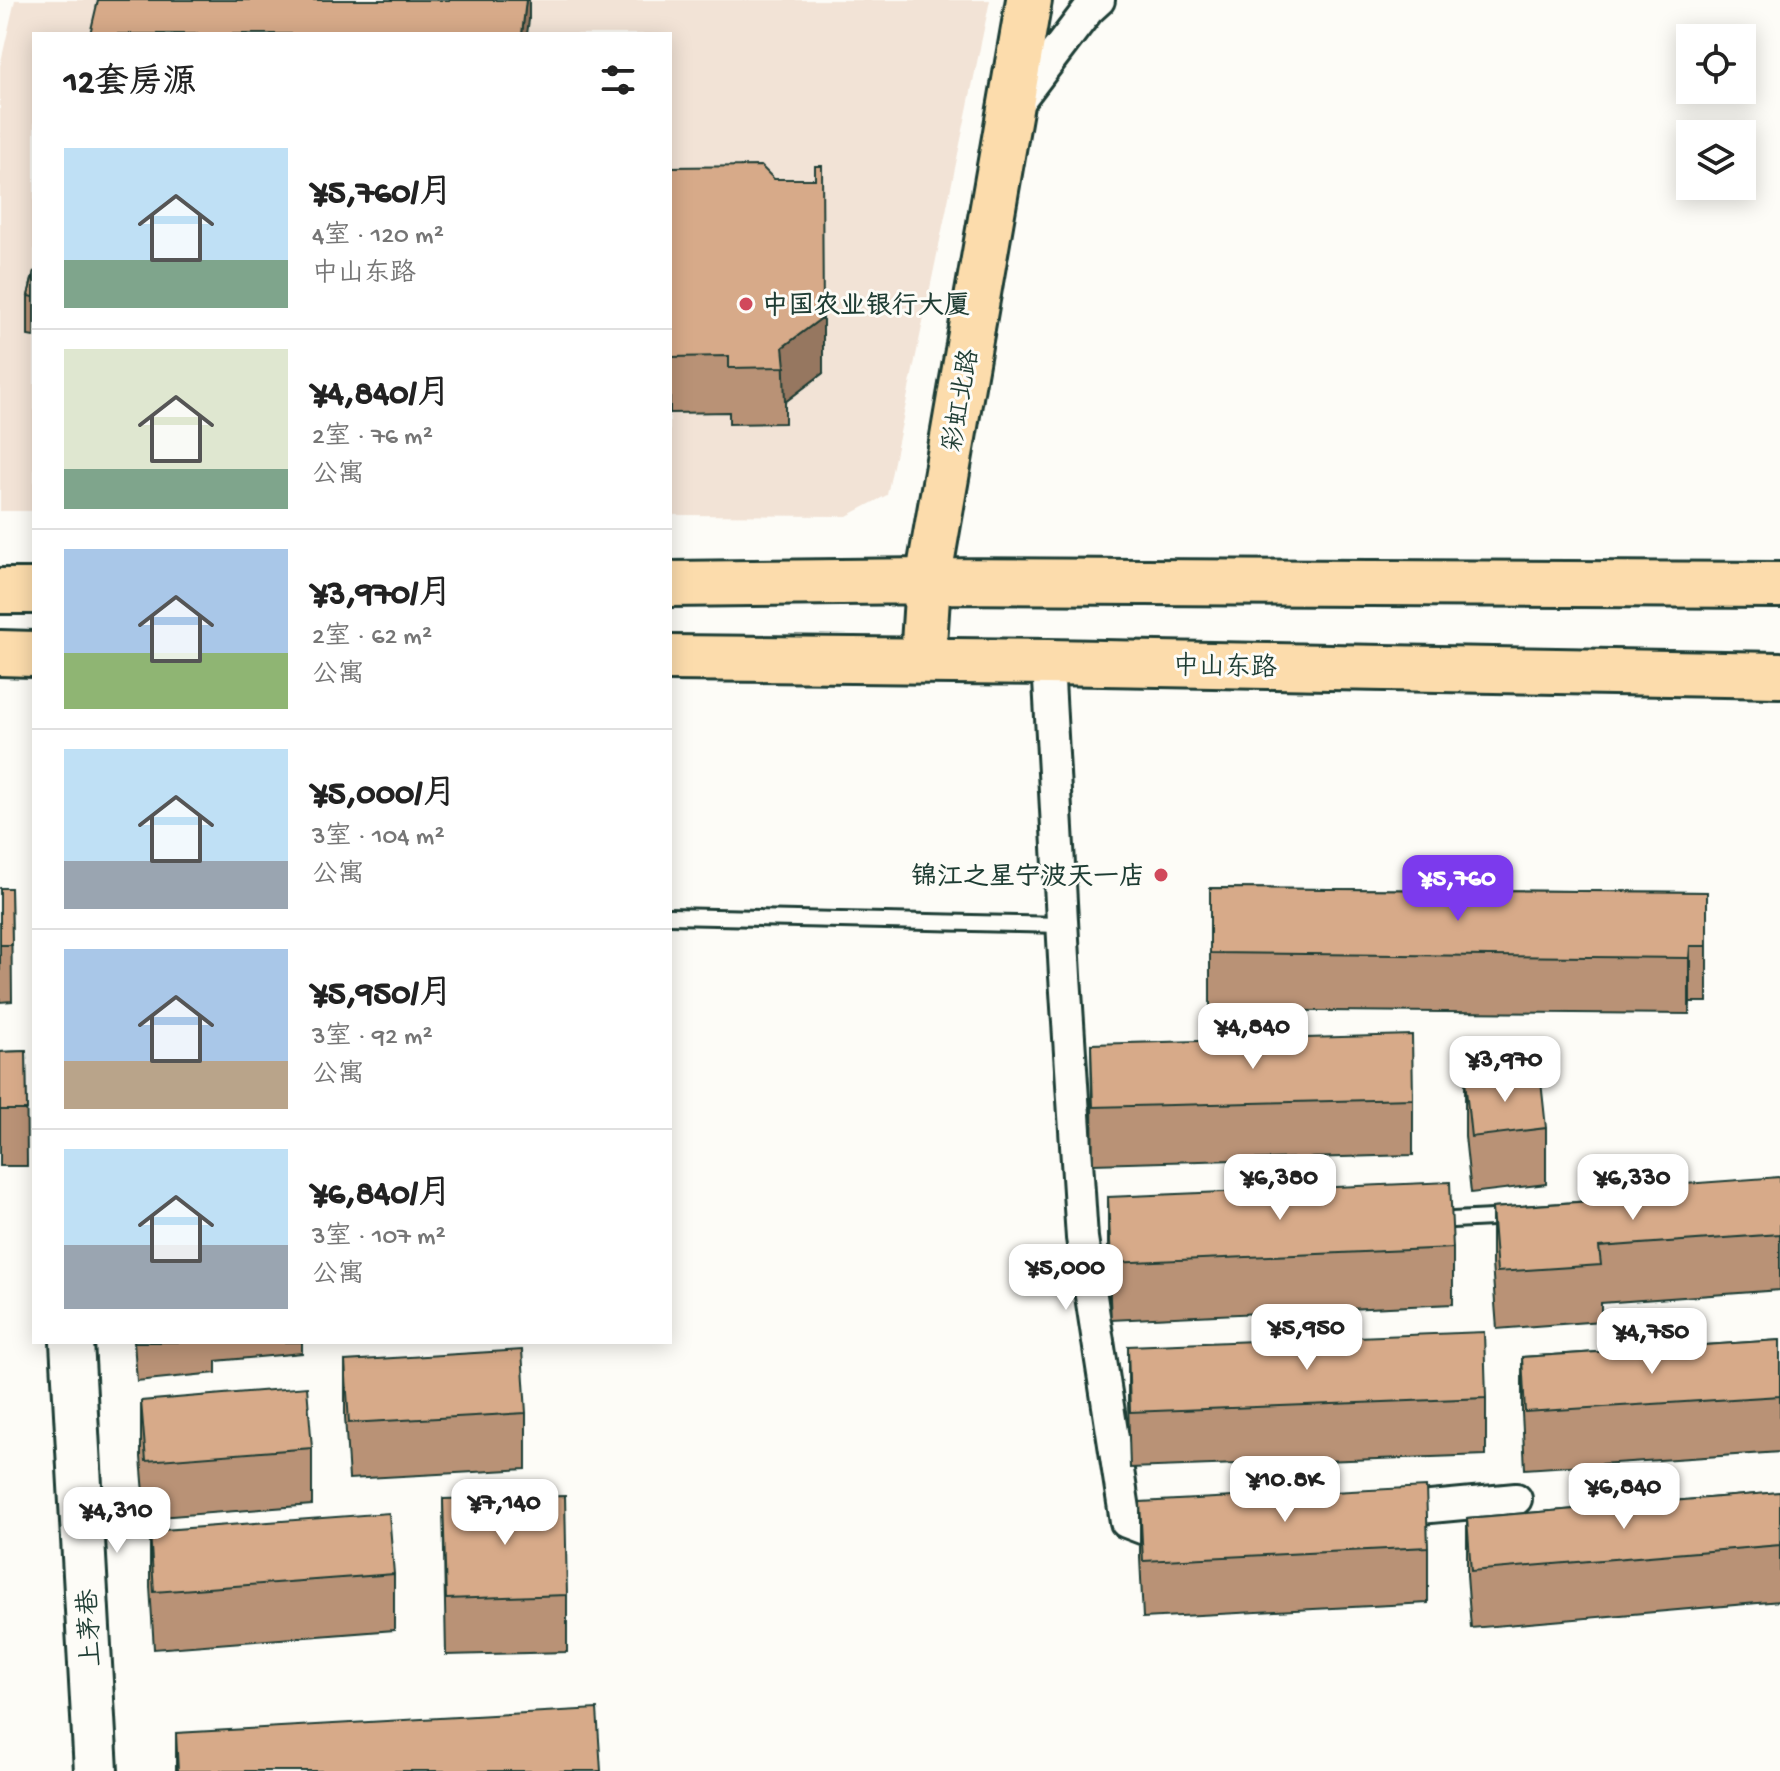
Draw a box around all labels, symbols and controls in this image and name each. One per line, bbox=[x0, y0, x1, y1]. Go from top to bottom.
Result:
map controls bbox=[1676, 24, 1756, 200]
button: locate bbox=[1676, 24, 1756, 104]
icon: filters bbox=[596, 58, 640, 102]
text: 12套房源 bbox=[64, 65, 196, 105]
button: layers bbox=[1676, 120, 1756, 200]
text: ¥5,760/月 bbox=[312, 175, 453, 215]
icon: home bbox=[128, 180, 224, 276]
text: 4室 · 120 m² bbox=[312, 222, 444, 253]
text: 中山东路 bbox=[312, 260, 416, 291]
place label: 中国农业银行大厦 bbox=[762, 291, 970, 324]
marker: 中国农业银行大厦 bbox=[737, 295, 755, 313]
street label: 彩虹北路 bbox=[937, 347, 988, 455]
text: ¥4,840/月 bbox=[312, 376, 451, 416]
icon: home bbox=[128, 381, 224, 477]
text: 2室 · 76 m² bbox=[312, 423, 433, 454]
text: 公寓 bbox=[312, 461, 364, 492]
text: ¥3,970/月 bbox=[312, 576, 452, 616]
icon: home bbox=[128, 581, 224, 677]
text: 2室 · 62 m² bbox=[312, 623, 432, 654]
street label: 中山东路 bbox=[1173, 651, 1277, 686]
text: 公寓 bbox=[312, 661, 364, 692]
text: ¥5,000/月 bbox=[312, 776, 456, 816]
icon: home bbox=[128, 781, 224, 877]
text: 3室 · 104 m² bbox=[312, 823, 444, 854]
pin: ¥5,760 bbox=[1393, 855, 1523, 923]
text: 公寓 bbox=[312, 861, 364, 892]
place label: 锦江之星宁波天一店 bbox=[911, 862, 1145, 895]
text: ¥5,760 bbox=[1420, 865, 1496, 896]
marker: 锦江之星宁波天一店 bbox=[1152, 866, 1170, 884]
text: ¥5,950/月 bbox=[312, 976, 453, 1016]
icon: home bbox=[128, 981, 224, 1077]
pin: ¥4,840 bbox=[1188, 1003, 1318, 1071]
text: ¥4,840 bbox=[1216, 1013, 1290, 1044]
text: 3室 · 92 m² bbox=[312, 1023, 433, 1054]
pin: ¥3,970 bbox=[1440, 1036, 1570, 1104]
text: ¥3,970 bbox=[1467, 1046, 1543, 1077]
text: 公寓 bbox=[312, 1061, 364, 1092]
pin: ¥6,380 bbox=[1215, 1154, 1345, 1222]
pin: ¥6,330 bbox=[1568, 1154, 1698, 1222]
text: ¥6,380 bbox=[1242, 1164, 1318, 1195]
text: ¥6,330 bbox=[1595, 1164, 1671, 1195]
text: ¥6,840/月 bbox=[312, 1176, 452, 1216]
icon: home bbox=[128, 1181, 224, 1277]
text: 3室 · 107 m² bbox=[312, 1223, 446, 1254]
pin: ¥5,000 bbox=[1001, 1244, 1131, 1312]
text: ¥5,000 bbox=[1027, 1254, 1105, 1285]
text: 公寓 bbox=[312, 1261, 364, 1292]
pin: ¥5,950 bbox=[1242, 1304, 1372, 1372]
pin: ¥4,750 bbox=[1587, 1308, 1717, 1376]
text: ¥5,950 bbox=[1269, 1314, 1345, 1345]
text: ¥4,750 bbox=[1615, 1318, 1689, 1349]
pin: ¥10.8K bbox=[1220, 1456, 1350, 1524]
pin: ¥6,840 bbox=[1559, 1463, 1689, 1531]
text: ¥10.8K bbox=[1248, 1466, 1322, 1497]
text: ¥6,840 bbox=[1587, 1473, 1661, 1504]
pin: ¥7,140 bbox=[440, 1479, 570, 1547]
pin: ¥4,310 bbox=[52, 1487, 182, 1555]
text: ¥7,140 bbox=[469, 1489, 541, 1520]
text: ¥4,310 bbox=[81, 1497, 153, 1528]
street label: 上茅巷 bbox=[73, 1588, 110, 1668]

